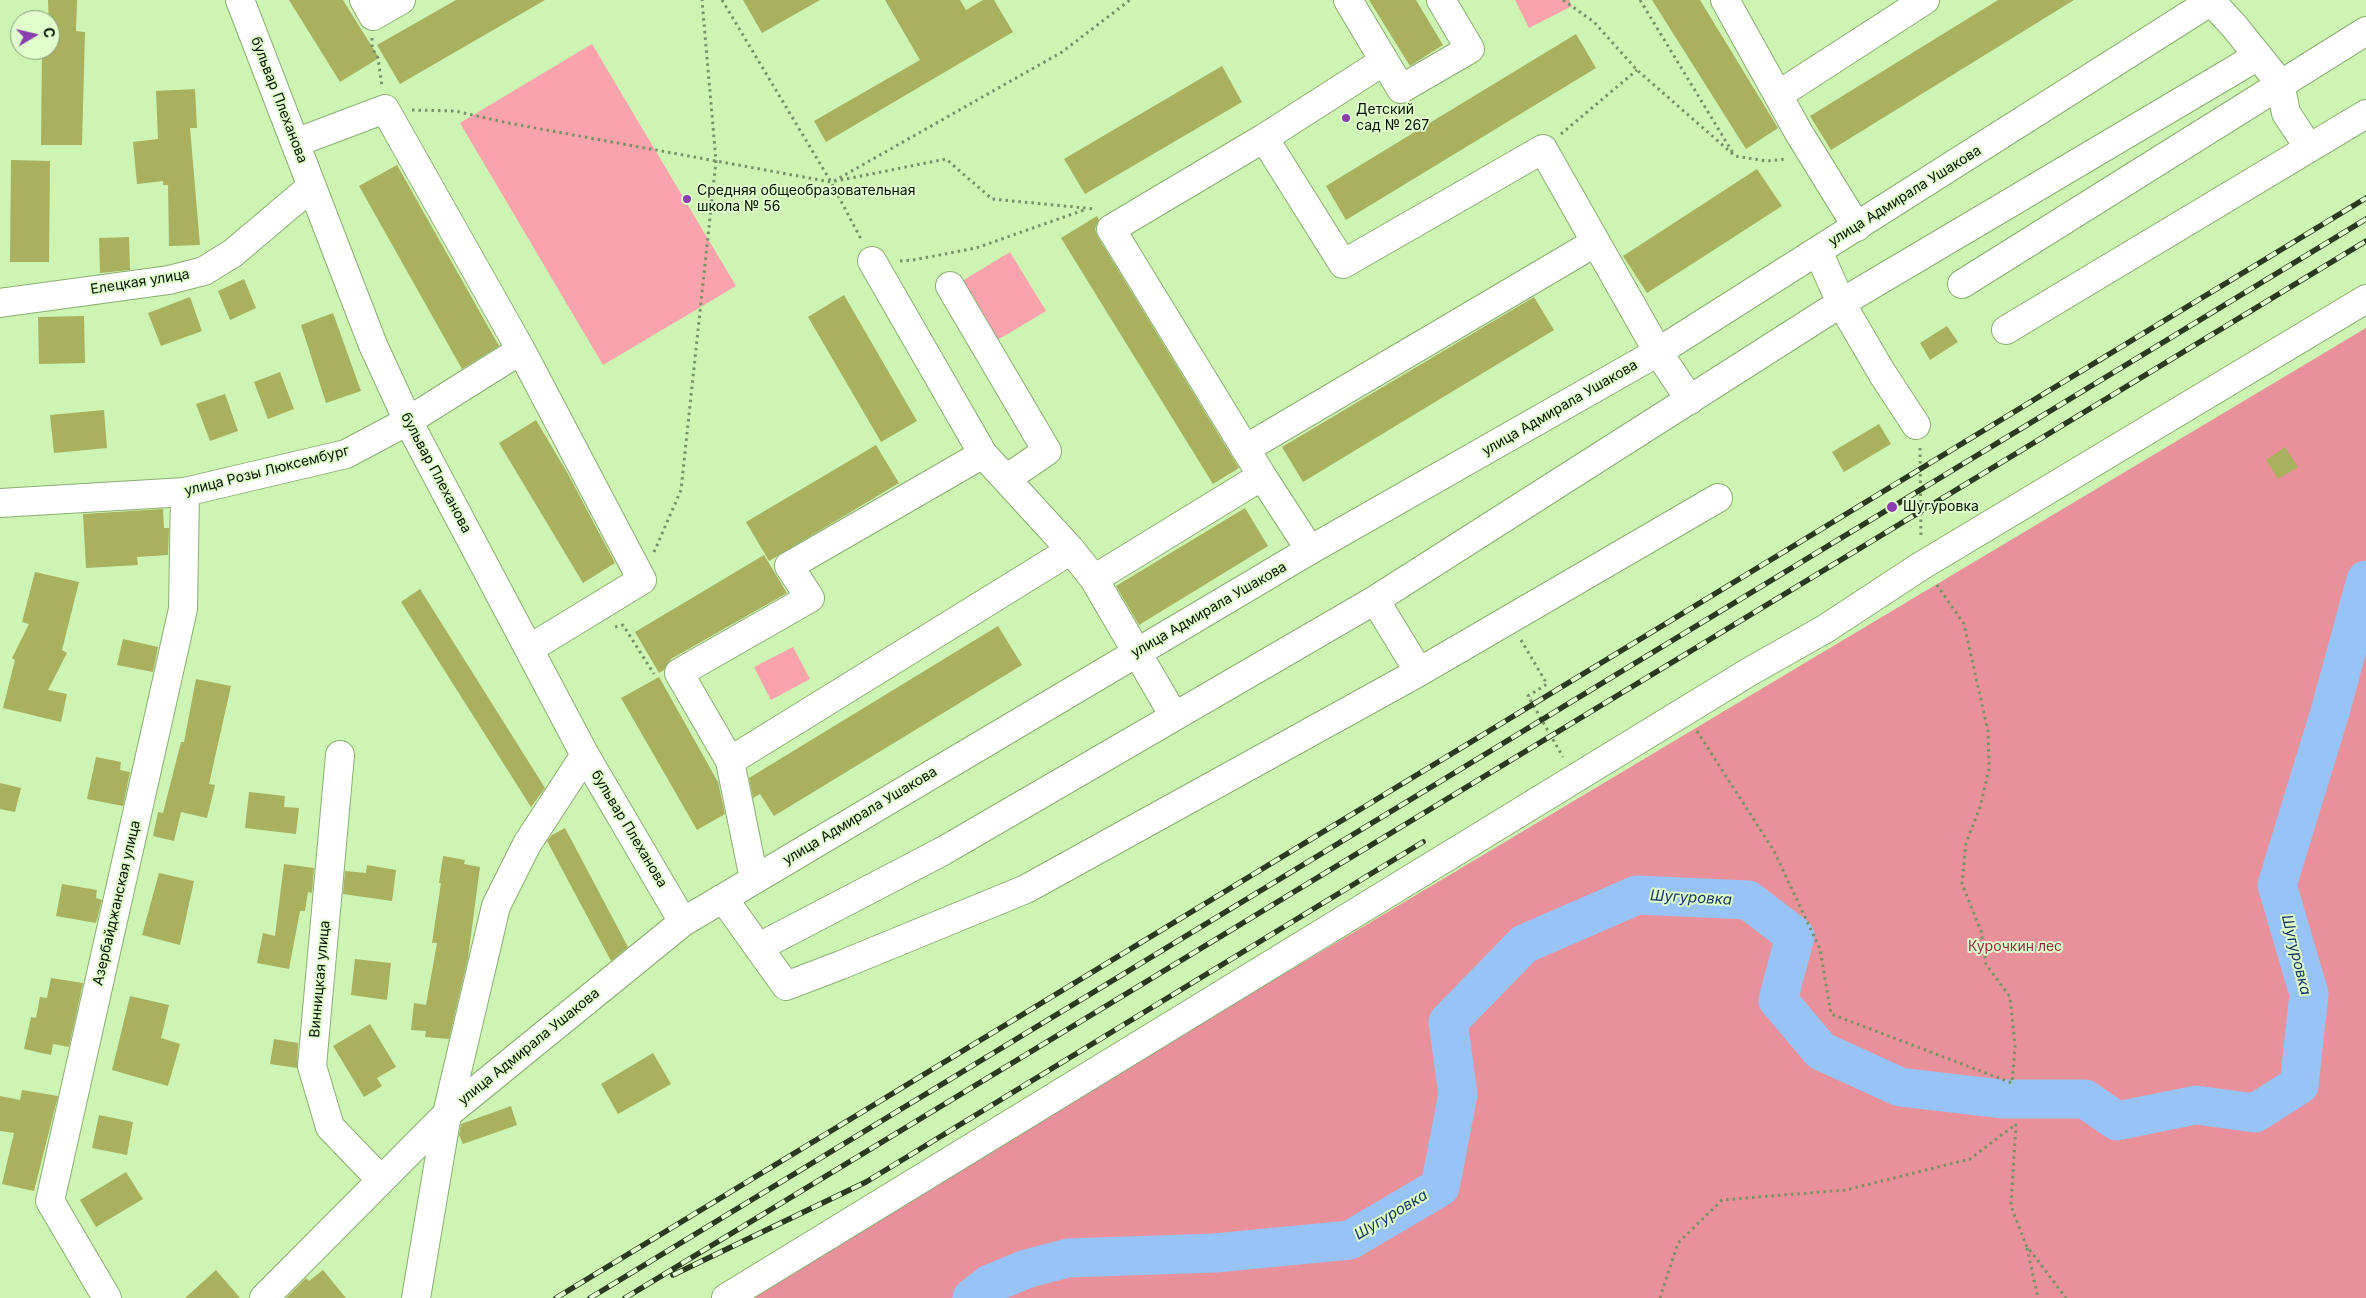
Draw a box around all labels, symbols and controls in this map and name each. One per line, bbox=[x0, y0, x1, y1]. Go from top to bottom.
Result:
north arrow bbox=[10, 10, 60, 60]
text: С bbox=[40, 26, 59, 39]
street label: бульвар Плеханова bbox=[247, 34, 311, 166]
place label: Детский сад № 267 bbox=[1356, 102, 1429, 134]
marker: Детский сад № 267 bbox=[1340, 112, 1352, 124]
street label: улица Адмирала Ушакова bbox=[1826, 142, 1984, 250]
place label: Средняя общеобразовательная школа № 56 bbox=[697, 183, 915, 216]
marker: Средняя общеобразовательная школа № 56 bbox=[681, 193, 693, 205]
street label: Елецкая улица bbox=[89, 266, 191, 298]
street label: улица Адмирала Ушакова bbox=[1479, 357, 1641, 459]
street label: бульвар Плеханова bbox=[397, 410, 475, 536]
street label: улица Розы Люксембург bbox=[183, 442, 351, 500]
place label: Шугуровка bbox=[1903, 499, 1979, 515]
marker: Шугуровка bbox=[1885, 500, 1899, 514]
street label: улица Адмирала Ушакова bbox=[1128, 559, 1290, 661]
street label: улица Адмирала Ушакова bbox=[780, 763, 940, 869]
street label: бульвар Плеханова bbox=[587, 767, 671, 891]
street label: Азербайджанская улица bbox=[90, 819, 144, 987]
water label: Шугуровка bbox=[1650, 887, 1732, 909]
water label: Шугуровка bbox=[2277, 913, 2315, 997]
street label: Винницкая улица bbox=[307, 920, 333, 1038]
park label: Курочкин лес bbox=[1968, 939, 2062, 955]
street label: улица Адмирала Ушакова bbox=[455, 985, 603, 1109]
water label: Шугуровка bbox=[1351, 1186, 1431, 1244]

